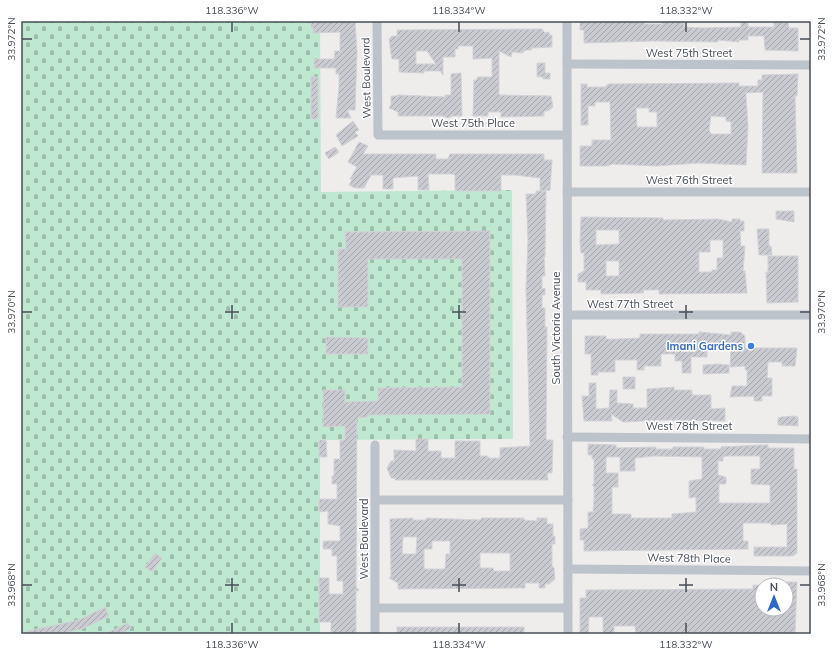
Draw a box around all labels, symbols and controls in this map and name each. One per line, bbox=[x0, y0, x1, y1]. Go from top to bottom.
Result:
text: 118.336°W bbox=[205, 4, 259, 17]
text: 118.334°W bbox=[432, 4, 486, 17]
text: 118.332°W bbox=[659, 4, 713, 17]
text: 33.972°N bbox=[5, 17, 18, 61]
text: 33.972°N bbox=[815, 17, 828, 61]
street label: West Boulevard bbox=[358, 37, 374, 119]
street label: West 75th Street bbox=[646, 46, 732, 60]
street label: West 75th Place bbox=[431, 116, 515, 130]
street label: West 76th Street bbox=[646, 173, 732, 187]
street label: South Victoria Avenue bbox=[549, 272, 563, 384]
text: 33.970°N bbox=[5, 290, 18, 334]
text: 33.970°N bbox=[815, 290, 828, 334]
street label: West 77th Street bbox=[587, 297, 673, 311]
place label: Imani Gardens bbox=[666, 339, 743, 353]
marker: Imani Gardens bbox=[746, 341, 756, 351]
street label: West 78th Street bbox=[646, 419, 732, 433]
street label: West Boulevard bbox=[357, 498, 371, 580]
street label: West 78th Place bbox=[647, 550, 731, 566]
text: 33.968°N bbox=[5, 563, 18, 607]
text: 33.968°N bbox=[815, 563, 828, 607]
north arrow bbox=[754, 577, 794, 617]
text: N bbox=[770, 580, 778, 594]
text: 118.336°W bbox=[205, 638, 259, 651]
text: 118.334°W bbox=[432, 638, 486, 651]
text: 118.332°W bbox=[659, 638, 713, 651]

